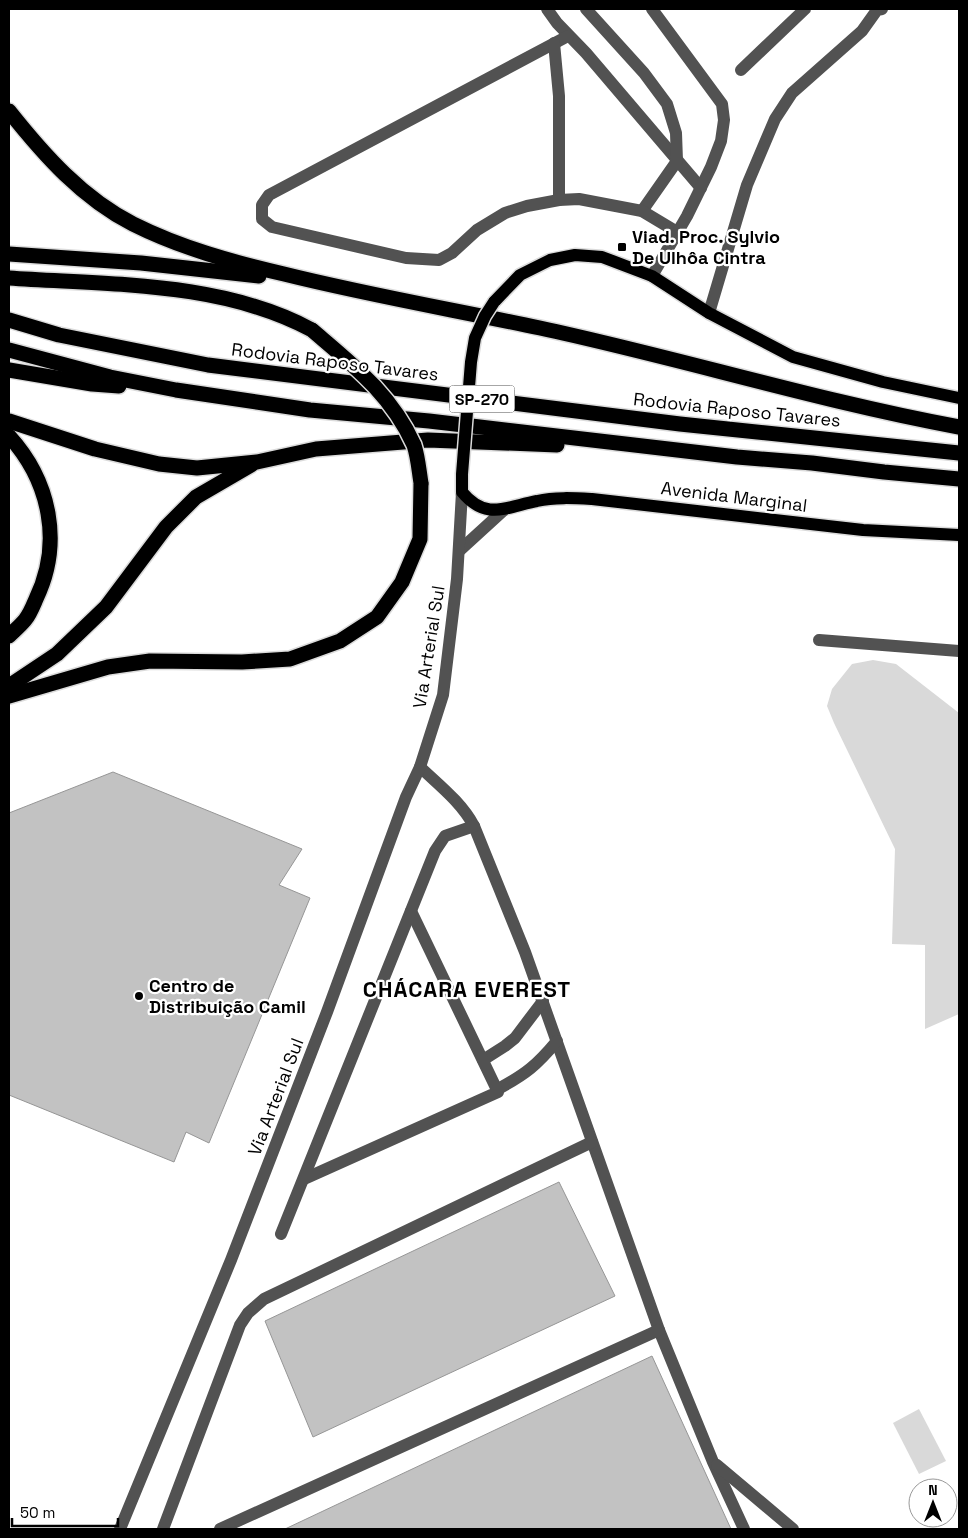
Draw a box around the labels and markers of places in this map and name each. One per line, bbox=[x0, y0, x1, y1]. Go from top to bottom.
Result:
place label: Viad. Proc. Sylvio De Ulhôa Cintra bbox=[632, 225, 780, 269]
marker: Viad. Proc. Sylvio De Ulhôa Cintra bbox=[616, 241, 628, 253]
place label: Centro de Distribuição Camil bbox=[149, 974, 306, 1018]
marker: Centro de Distribuição Camil bbox=[133, 990, 145, 1002]

